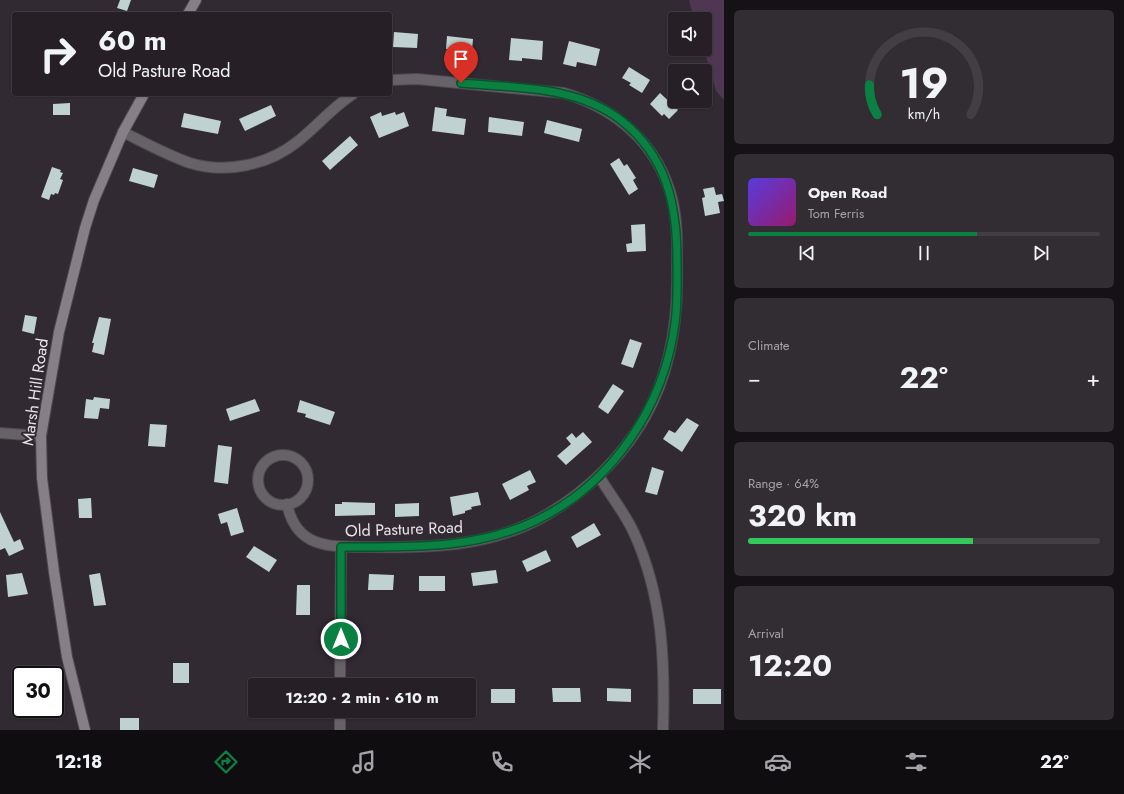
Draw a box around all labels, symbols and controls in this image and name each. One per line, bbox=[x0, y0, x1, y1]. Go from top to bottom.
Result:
map controls bbox=[668, 12, 712, 108]
button: sound bbox=[668, 12, 712, 56]
text: 60 m bbox=[98, 20, 167, 61]
icon: right bbox=[32, 28, 84, 80]
pin bbox=[444, 42, 478, 83]
icon: arrive bbox=[450, 48, 472, 70]
text: 19 bbox=[900, 53, 948, 114]
text: Old Pasture Road bbox=[98, 58, 230, 84]
button: search bbox=[668, 64, 712, 108]
text: km/h bbox=[908, 104, 940, 124]
text: Open Road bbox=[808, 182, 887, 204]
text: Tom Ferris bbox=[808, 204, 864, 223]
icon: previous bbox=[796, 242, 818, 264]
icon: pause bbox=[913, 242, 935, 264]
icon: next bbox=[1030, 242, 1052, 264]
text: Climate bbox=[748, 336, 789, 355]
street label: Marsh Hill Road bbox=[16, 337, 54, 447]
text: 22° bbox=[900, 356, 948, 399]
text: − bbox=[748, 362, 761, 394]
text: + bbox=[1086, 362, 1100, 394]
text: Range · 64% bbox=[748, 474, 819, 493]
text: 320 km bbox=[748, 494, 857, 537]
street label: Old Pasture Road bbox=[345, 515, 463, 543]
position arrow bbox=[320, 618, 362, 660]
text: Arrival bbox=[748, 624, 784, 643]
text: 12:20 bbox=[748, 644, 832, 687]
speed limit sign: 30 bbox=[12, 666, 64, 718]
text: 12:20 · 2 min · 610 m bbox=[285, 687, 439, 709]
icon: directions bbox=[212, 748, 240, 776]
icon: music bbox=[350, 748, 378, 776]
icon: phone bbox=[488, 748, 516, 776]
icon: climate bbox=[626, 748, 654, 776]
icon: car bbox=[764, 748, 792, 776]
icon: filters bbox=[902, 748, 930, 776]
text: 12:18 bbox=[55, 749, 102, 775]
text: 22° bbox=[1040, 749, 1069, 775]

